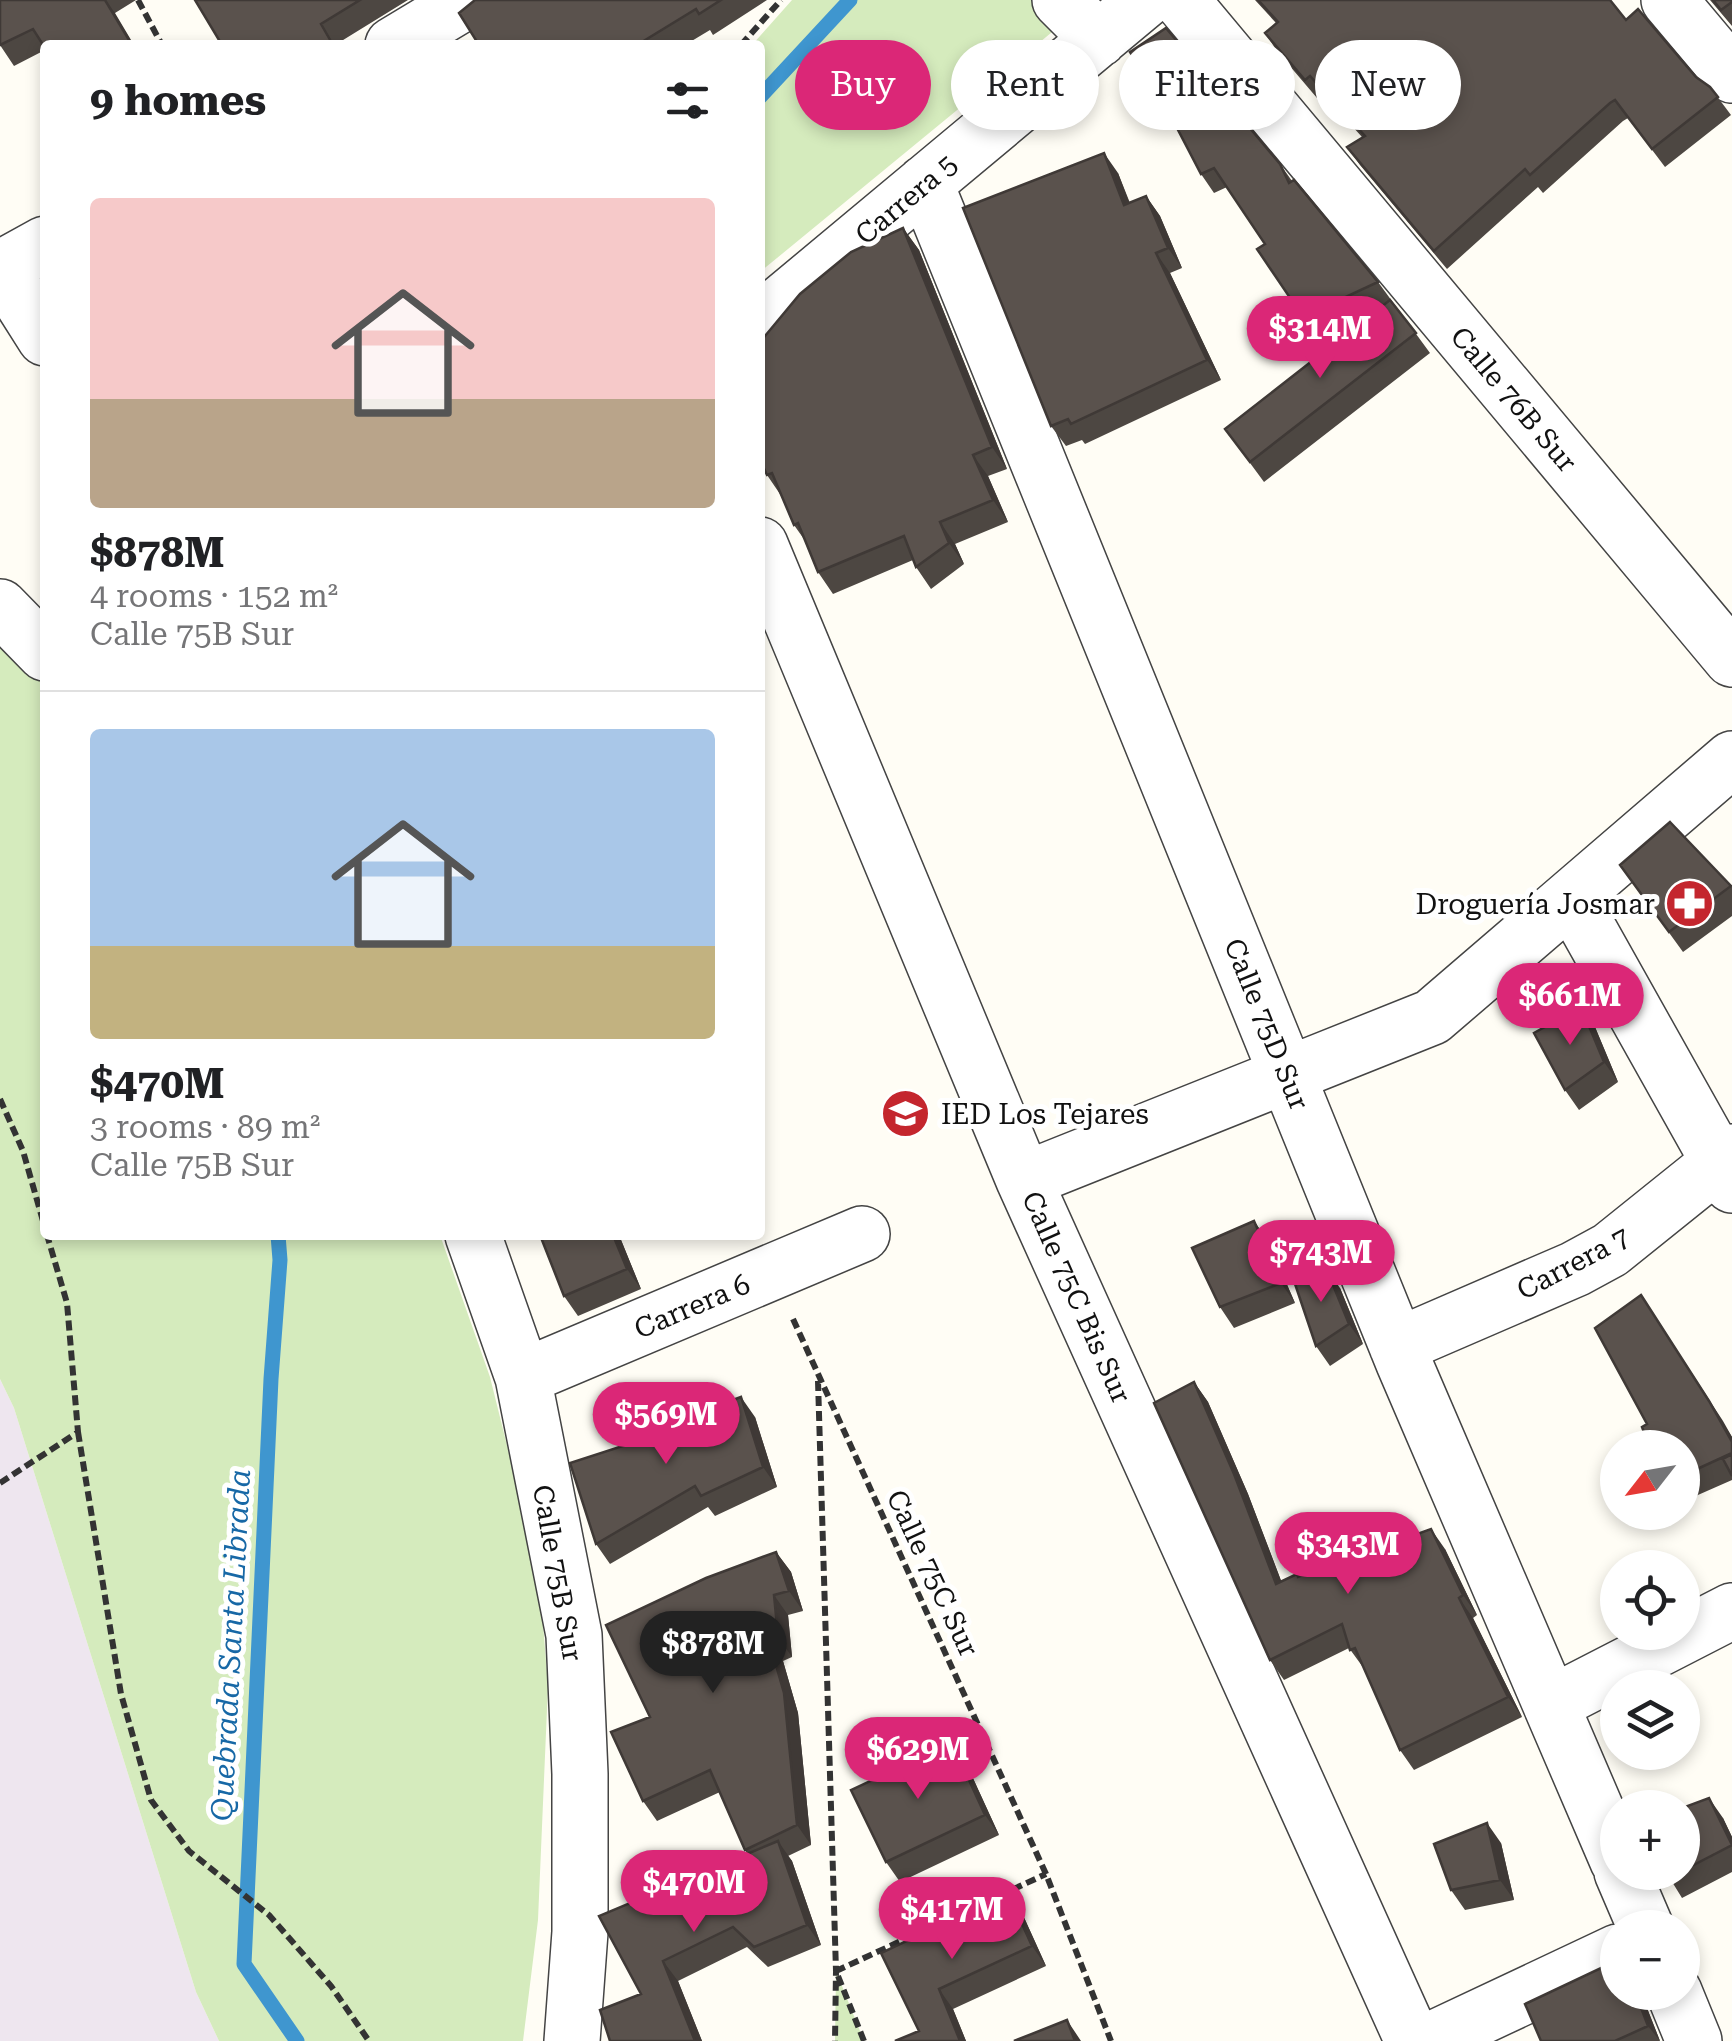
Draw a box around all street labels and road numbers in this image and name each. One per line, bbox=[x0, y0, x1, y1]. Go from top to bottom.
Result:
street label: Carrera 5 bbox=[849, 147, 964, 251]
street label: Calle 76B Sur bbox=[1444, 320, 1584, 478]
street label: Calle 75D Sur bbox=[1217, 934, 1316, 1115]
street label: Calle 75C Bis Sur bbox=[1015, 1186, 1138, 1408]
street label: Carrera 7 bbox=[1511, 1220, 1635, 1307]
street label: Carrera 6 bbox=[629, 1267, 755, 1346]
street label: Calle 75B Sur bbox=[526, 1482, 589, 1664]
street label: Calle 75C Sur bbox=[880, 1485, 986, 1662]

